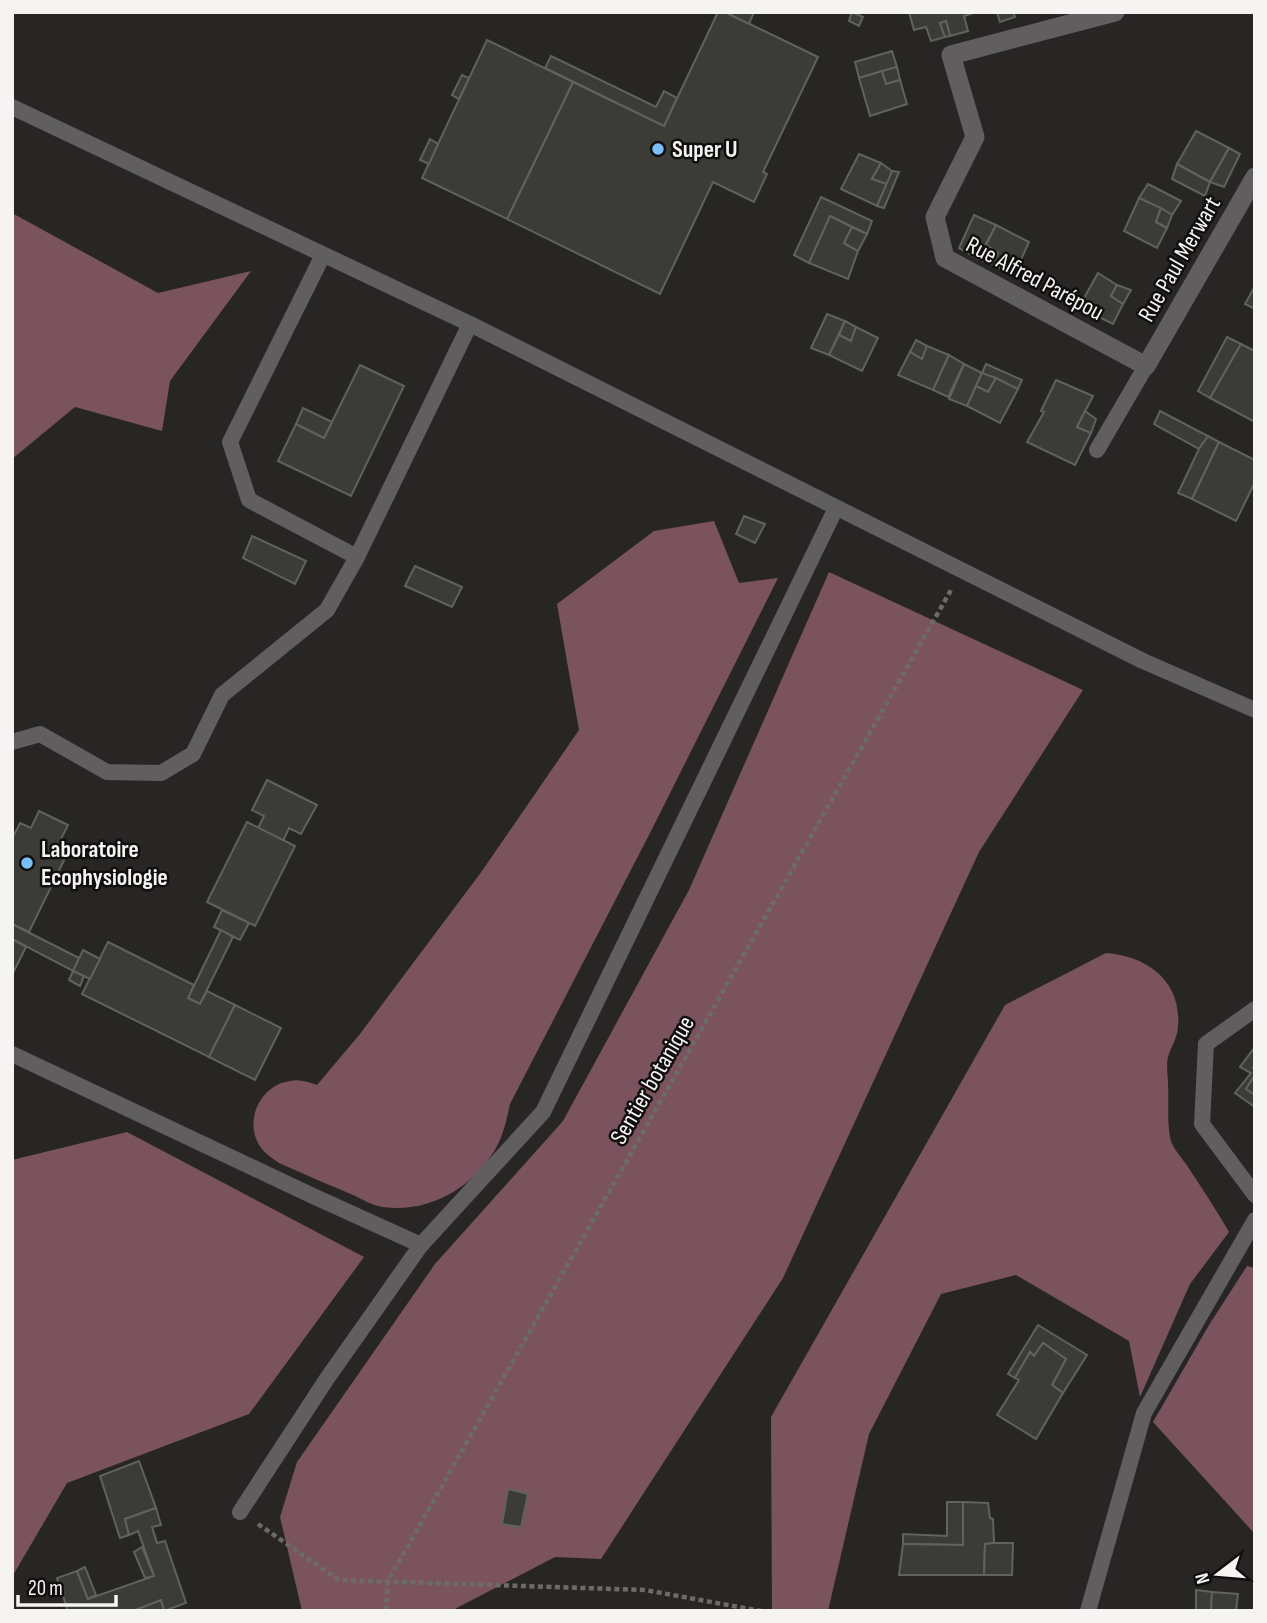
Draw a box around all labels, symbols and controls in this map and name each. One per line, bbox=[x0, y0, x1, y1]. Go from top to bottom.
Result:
place label: Super U bbox=[672, 135, 738, 164]
marker: Super U bbox=[650, 141, 666, 157]
street label: Rue Paul Merwart bbox=[1132, 191, 1227, 327]
street label: Rue Alfred Parépou bbox=[961, 230, 1109, 327]
place label: Laboratoire Ecophysiologie bbox=[41, 835, 168, 892]
marker: Laboratoire Ecophysiologie bbox=[19, 855, 35, 871]
street label: Sentier botanique bbox=[604, 1011, 701, 1150]
north arrow bbox=[1183, 1539, 1253, 1609]
scale bar bbox=[18, 1564, 116, 1608]
text: N bbox=[1191, 1570, 1216, 1586]
text: 20 m bbox=[28, 1576, 63, 1601]

